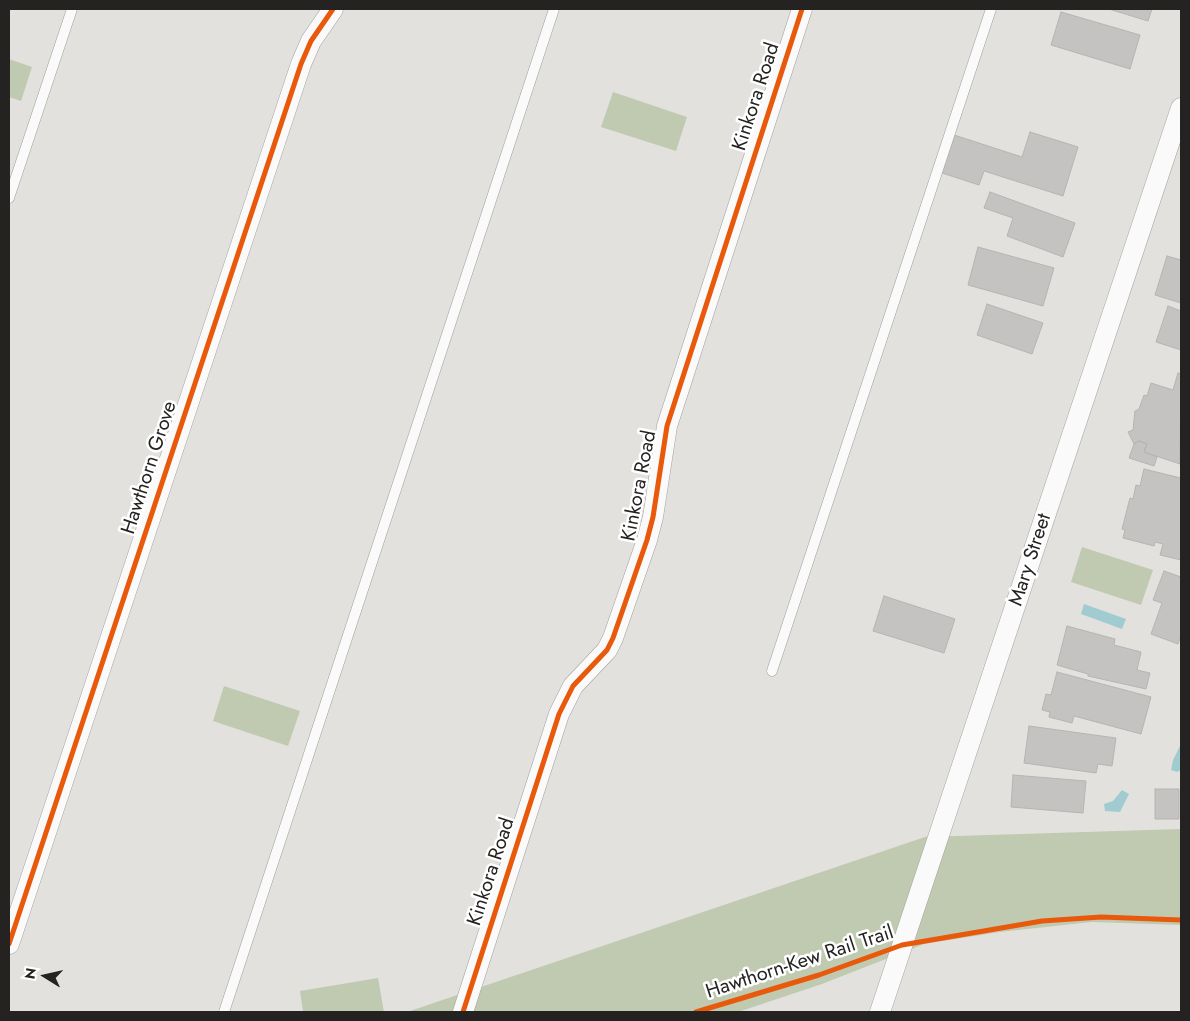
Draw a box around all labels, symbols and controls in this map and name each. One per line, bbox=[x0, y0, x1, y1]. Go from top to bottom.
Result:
street label: Kinkora Road bbox=[728, 40, 786, 154]
street label: Hawthorn Grove bbox=[117, 398, 183, 538]
street label: Kinkora Road bbox=[618, 429, 662, 543]
street label: Mary Street bbox=[1005, 511, 1057, 609]
street label: Kinkora Road bbox=[463, 815, 521, 929]
street label: Hawthorn-Kew Rail Trail bbox=[703, 921, 897, 1005]
north arrow bbox=[20, 951, 70, 1001]
text: N bbox=[19, 966, 41, 981]

